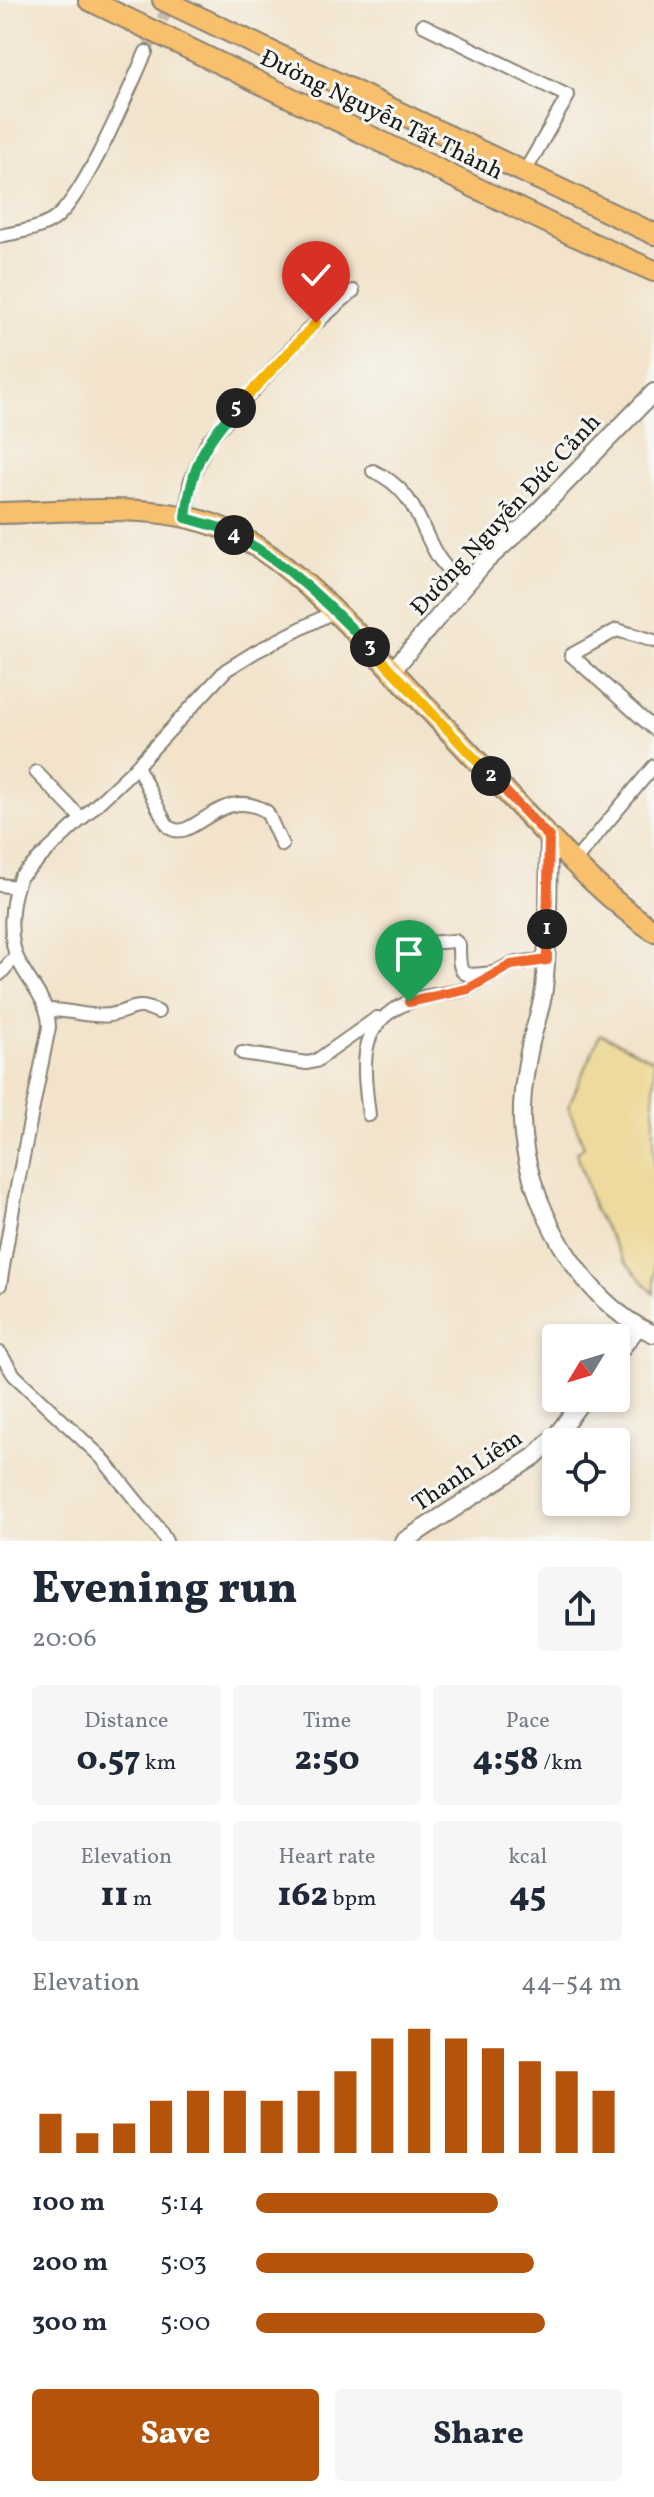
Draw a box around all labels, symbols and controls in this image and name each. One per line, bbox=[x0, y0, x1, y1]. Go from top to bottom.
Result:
street label: Đường Nguyễn Tất Thành bbox=[254, 42, 509, 190]
pin bbox=[282, 241, 350, 323]
icon: check bbox=[294, 253, 338, 297]
pin: 5 bbox=[216, 388, 256, 428]
text: 5 bbox=[231, 392, 241, 423]
street label: Đường Nguyễn Đức Cảnh bbox=[403, 407, 610, 624]
pin: 4 bbox=[214, 515, 254, 555]
text: 4 bbox=[227, 519, 241, 550]
pin: 3 bbox=[350, 627, 390, 667]
text: 3 bbox=[364, 631, 376, 662]
pin: 2 bbox=[471, 756, 511, 796]
text: 2 bbox=[485, 760, 497, 791]
pin: 1 bbox=[527, 909, 567, 949]
text: 1 bbox=[543, 913, 551, 944]
pin bbox=[375, 920, 443, 1002]
icon: arrive bbox=[387, 932, 431, 976]
north arrow bbox=[542, 1324, 630, 1412]
map controls bbox=[542, 1324, 630, 1516]
street label: Thanh Liêm bbox=[406, 1422, 530, 1521]
button: locate bbox=[542, 1428, 630, 1516]
text: Evening run bbox=[32, 1560, 298, 1621]
button: share bbox=[538, 1567, 622, 1651]
text: 20:06 bbox=[32, 1621, 97, 1657]
text: Distance bbox=[84, 1706, 168, 1737]
text: Time bbox=[303, 1706, 351, 1737]
text: Pace bbox=[506, 1706, 550, 1737]
text: 0.57 bbox=[76, 1737, 140, 1784]
text: 2:50 bbox=[294, 1737, 360, 1784]
text: 4:58 bbox=[473, 1737, 539, 1784]
text: km bbox=[140, 1748, 176, 1779]
text: /km bbox=[539, 1748, 583, 1779]
text: Elevation bbox=[81, 1842, 172, 1873]
text: Heart rate bbox=[278, 1842, 376, 1873]
text: kcal bbox=[508, 1842, 547, 1873]
text: 11 bbox=[101, 1873, 128, 1920]
text: 162 bbox=[277, 1873, 328, 1920]
text: 45 bbox=[509, 1873, 546, 1920]
text: m bbox=[128, 1884, 152, 1915]
text: bpm bbox=[328, 1884, 377, 1915]
text: Elevation bbox=[32, 1965, 140, 2001]
text: 44–54 m bbox=[521, 1965, 622, 2001]
text: 100 m bbox=[32, 2185, 105, 2221]
text: 5:14 bbox=[160, 2185, 204, 2221]
text: 200 m bbox=[32, 2245, 108, 2281]
text: 5:03 bbox=[160, 2245, 207, 2281]
text: 300 m bbox=[32, 2305, 108, 2341]
text: 5:00 bbox=[160, 2305, 210, 2341]
button: Save bbox=[32, 2389, 319, 2481]
button: Share bbox=[335, 2389, 622, 2481]

